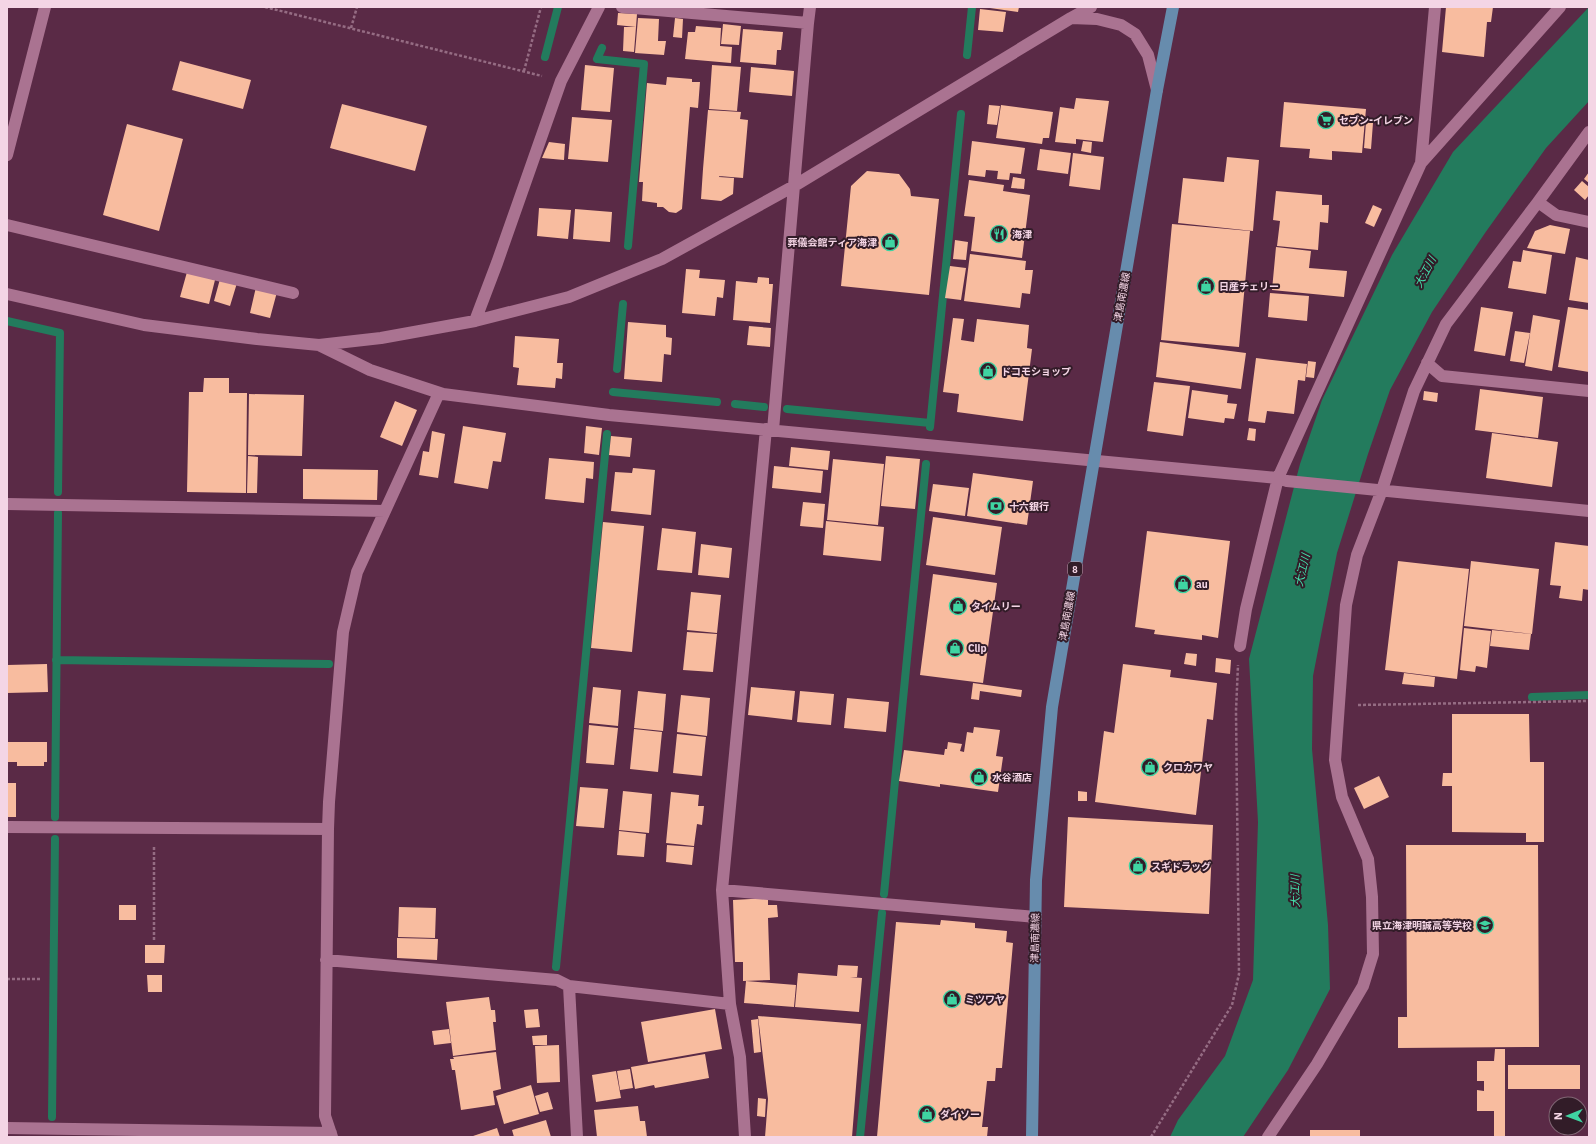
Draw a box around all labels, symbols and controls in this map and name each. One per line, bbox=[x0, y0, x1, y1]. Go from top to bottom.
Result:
supermarket icon: セブン-イレブン bbox=[1316, 110, 1336, 130]
place label: セブン-イレブン bbox=[1339, 114, 1413, 127]
restaurant icon: 海津 bbox=[989, 224, 1009, 244]
place label: 海津 bbox=[1012, 228, 1032, 241]
shop icon: 葬儀会館ティア海津 bbox=[880, 232, 900, 252]
place label: 葬儀会館ティア海津 bbox=[788, 236, 877, 249]
water label: 大江川 bbox=[1411, 253, 1439, 290]
street label: 津島南濃線 bbox=[1111, 271, 1133, 323]
shop icon: 日産チェリー bbox=[1196, 276, 1216, 296]
place label: 日産チェリー bbox=[1219, 280, 1279, 293]
shop icon: ドコモショップ bbox=[978, 361, 998, 381]
place label: ドコモショップ bbox=[1001, 365, 1071, 378]
bank icon: 十六銀行 bbox=[986, 496, 1006, 516]
place label: 十六銀行 bbox=[1009, 500, 1049, 513]
water label: 大江川 bbox=[1291, 551, 1313, 588]
road number: 8 bbox=[1068, 562, 1082, 576]
shop icon: au bbox=[1173, 574, 1193, 594]
place label: au bbox=[1196, 578, 1208, 591]
street label: 津島南濃線 bbox=[1056, 590, 1078, 642]
shop icon: タイムリー bbox=[948, 596, 968, 616]
place label: タイムリー bbox=[971, 600, 1021, 613]
shop icon: Clip bbox=[945, 638, 965, 658]
place label: Clip bbox=[968, 642, 986, 655]
shop icon: クロカワヤ bbox=[1140, 757, 1160, 777]
place label: クロカワヤ bbox=[1163, 761, 1213, 774]
shop icon: 水谷酒店 bbox=[969, 767, 989, 787]
place label: 水谷酒店 bbox=[992, 771, 1032, 784]
shop icon: スギドラッグ bbox=[1128, 856, 1148, 876]
place label: スギドラッグ bbox=[1151, 860, 1211, 873]
water label: 大江川 bbox=[1288, 873, 1302, 908]
street label: 津島南濃線 bbox=[1028, 913, 1042, 963]
school or university icon: 県立海津明誠高等学校 bbox=[1475, 915, 1495, 935]
place label: 県立海津明誠高等学校 bbox=[1372, 919, 1472, 932]
shop icon: ミツワヤ bbox=[942, 989, 962, 1009]
place label: ミツワヤ bbox=[965, 993, 1005, 1006]
north arrow bbox=[1548, 1096, 1588, 1136]
shop icon: ダイソー bbox=[917, 1104, 937, 1124]
place label: ダイソー bbox=[940, 1108, 980, 1121]
text: N bbox=[1551, 1112, 1565, 1120]

